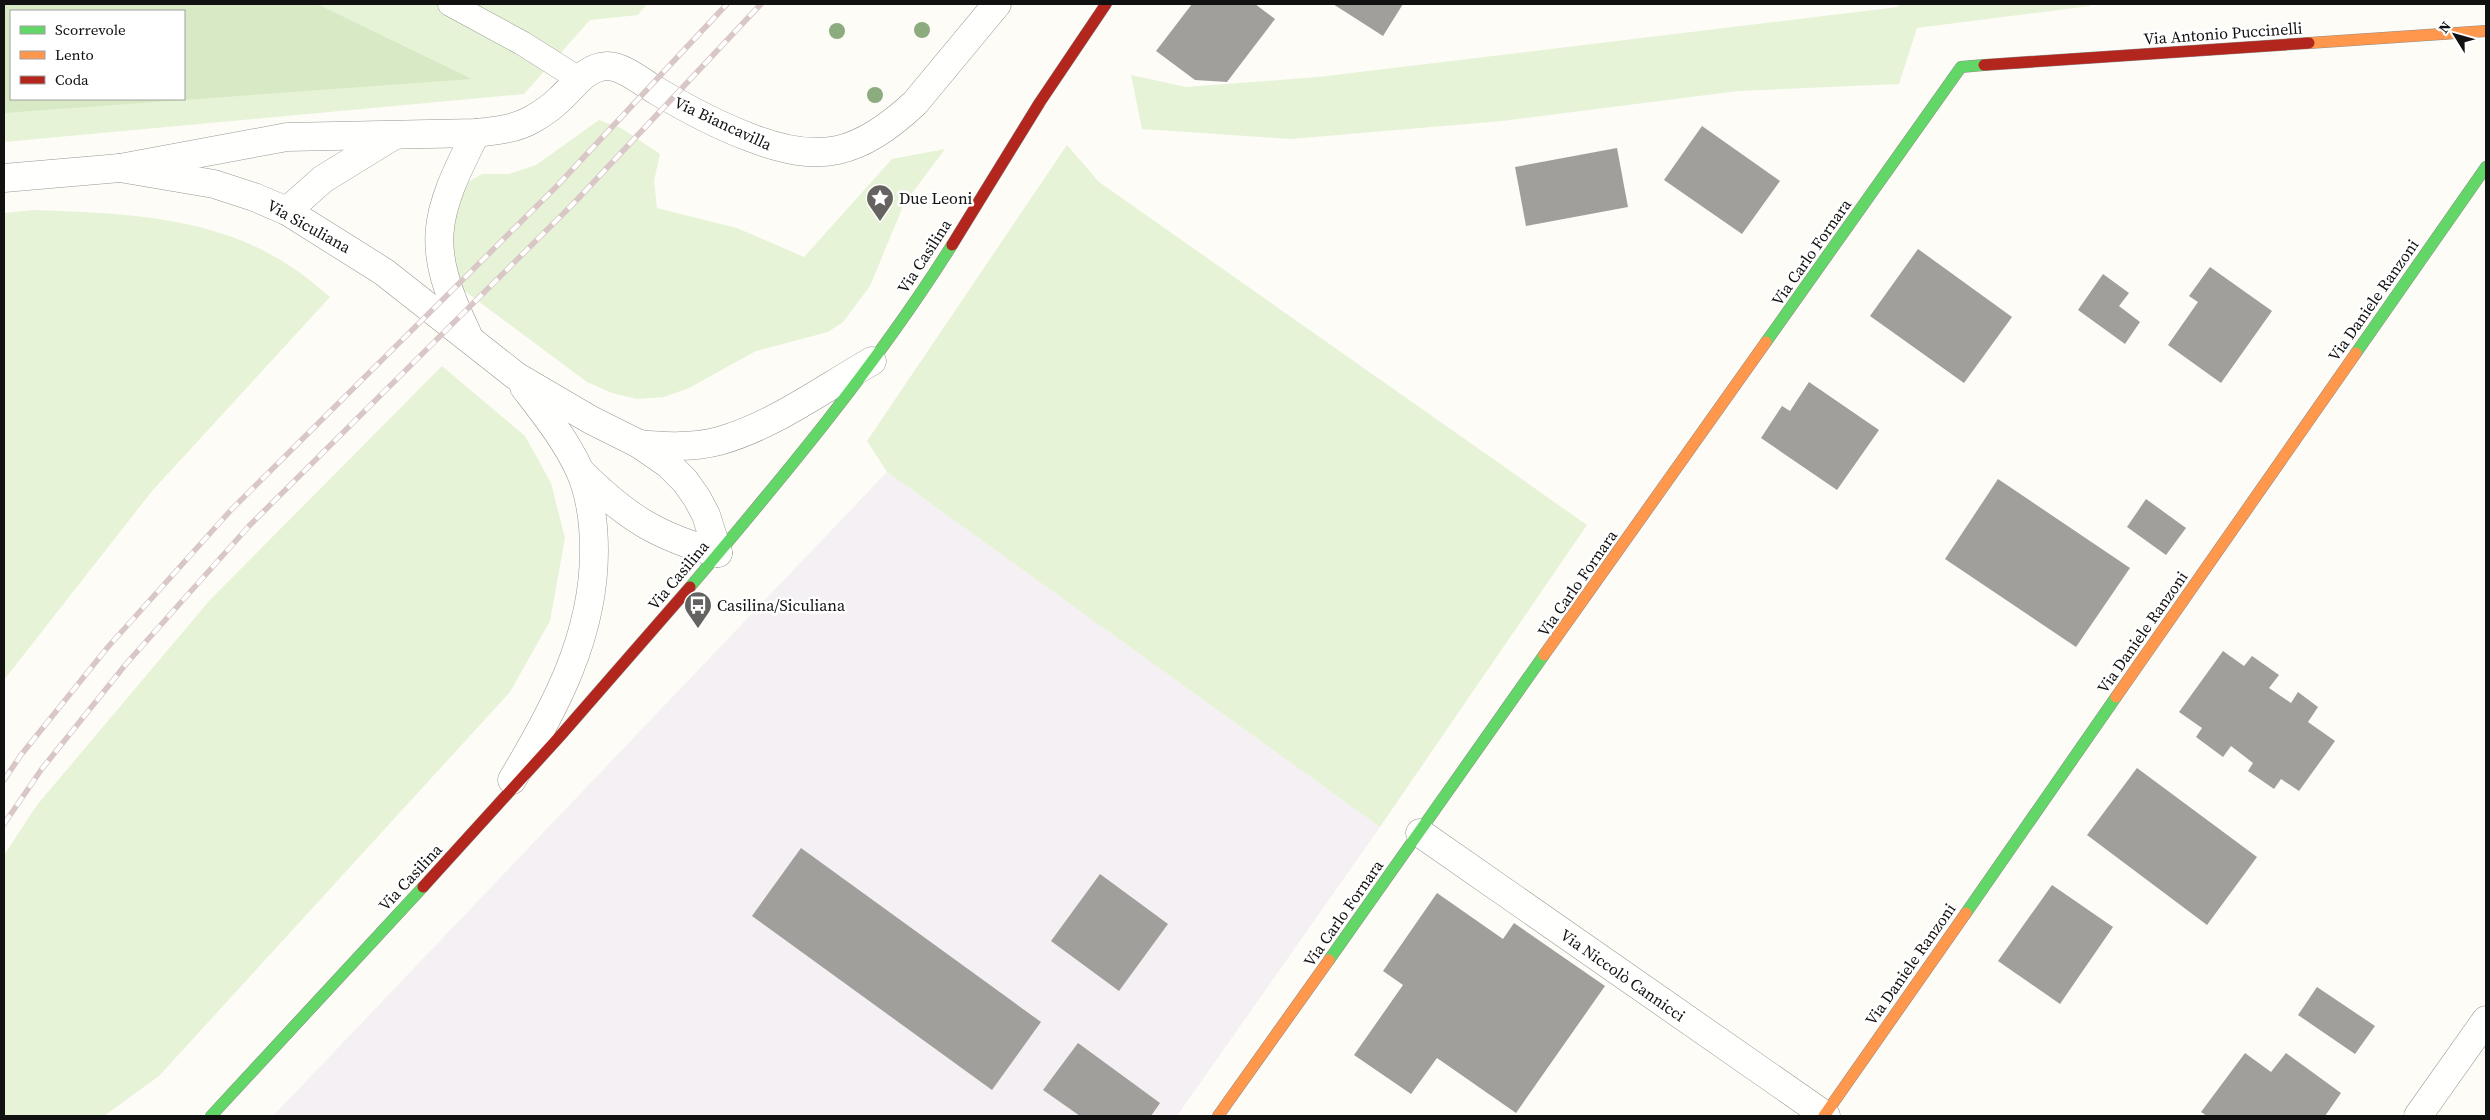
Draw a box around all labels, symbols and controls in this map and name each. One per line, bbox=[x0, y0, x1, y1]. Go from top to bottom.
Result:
legend bbox=[10, 10, 185, 100]
north arrow bbox=[2430, 10, 2480, 60]
street label: Via Antonio Puccinelli bbox=[2143, 16, 2303, 50]
text: N bbox=[2434, 17, 2456, 37]
text: Scorrevole bbox=[55, 19, 126, 40]
text: Lento bbox=[55, 44, 94, 65]
text: Coda bbox=[55, 69, 89, 90]
street label: Via Biancavilla bbox=[671, 91, 776, 156]
place icon: Due Leoni bbox=[865, 183, 895, 222]
place label: Due Leoni bbox=[899, 187, 973, 209]
street label: Via Siculiana bbox=[263, 194, 356, 258]
street label: Via Carlo Fornara bbox=[1766, 194, 1857, 310]
street label: Via Casilina bbox=[892, 214, 957, 297]
street label: Via Daniele Ranzoni bbox=[2323, 234, 2423, 365]
street label: Via Carlo Fornara bbox=[1532, 525, 1623, 641]
street label: Via Casilina bbox=[642, 535, 714, 614]
street label: Via Daniele Ranzoni bbox=[2092, 566, 2192, 697]
bus stop icon: Casilina/Siculiana bbox=[683, 590, 713, 629]
place label: Casilina/Siculiana bbox=[717, 594, 846, 616]
street label: Via Casilina bbox=[373, 838, 447, 915]
street label: Via Carlo Fornara bbox=[1298, 855, 1389, 971]
street label: Via Daniele Ranzoni bbox=[1860, 898, 1960, 1029]
street label: Via Niccolò Cannicci bbox=[1556, 924, 1690, 1026]

